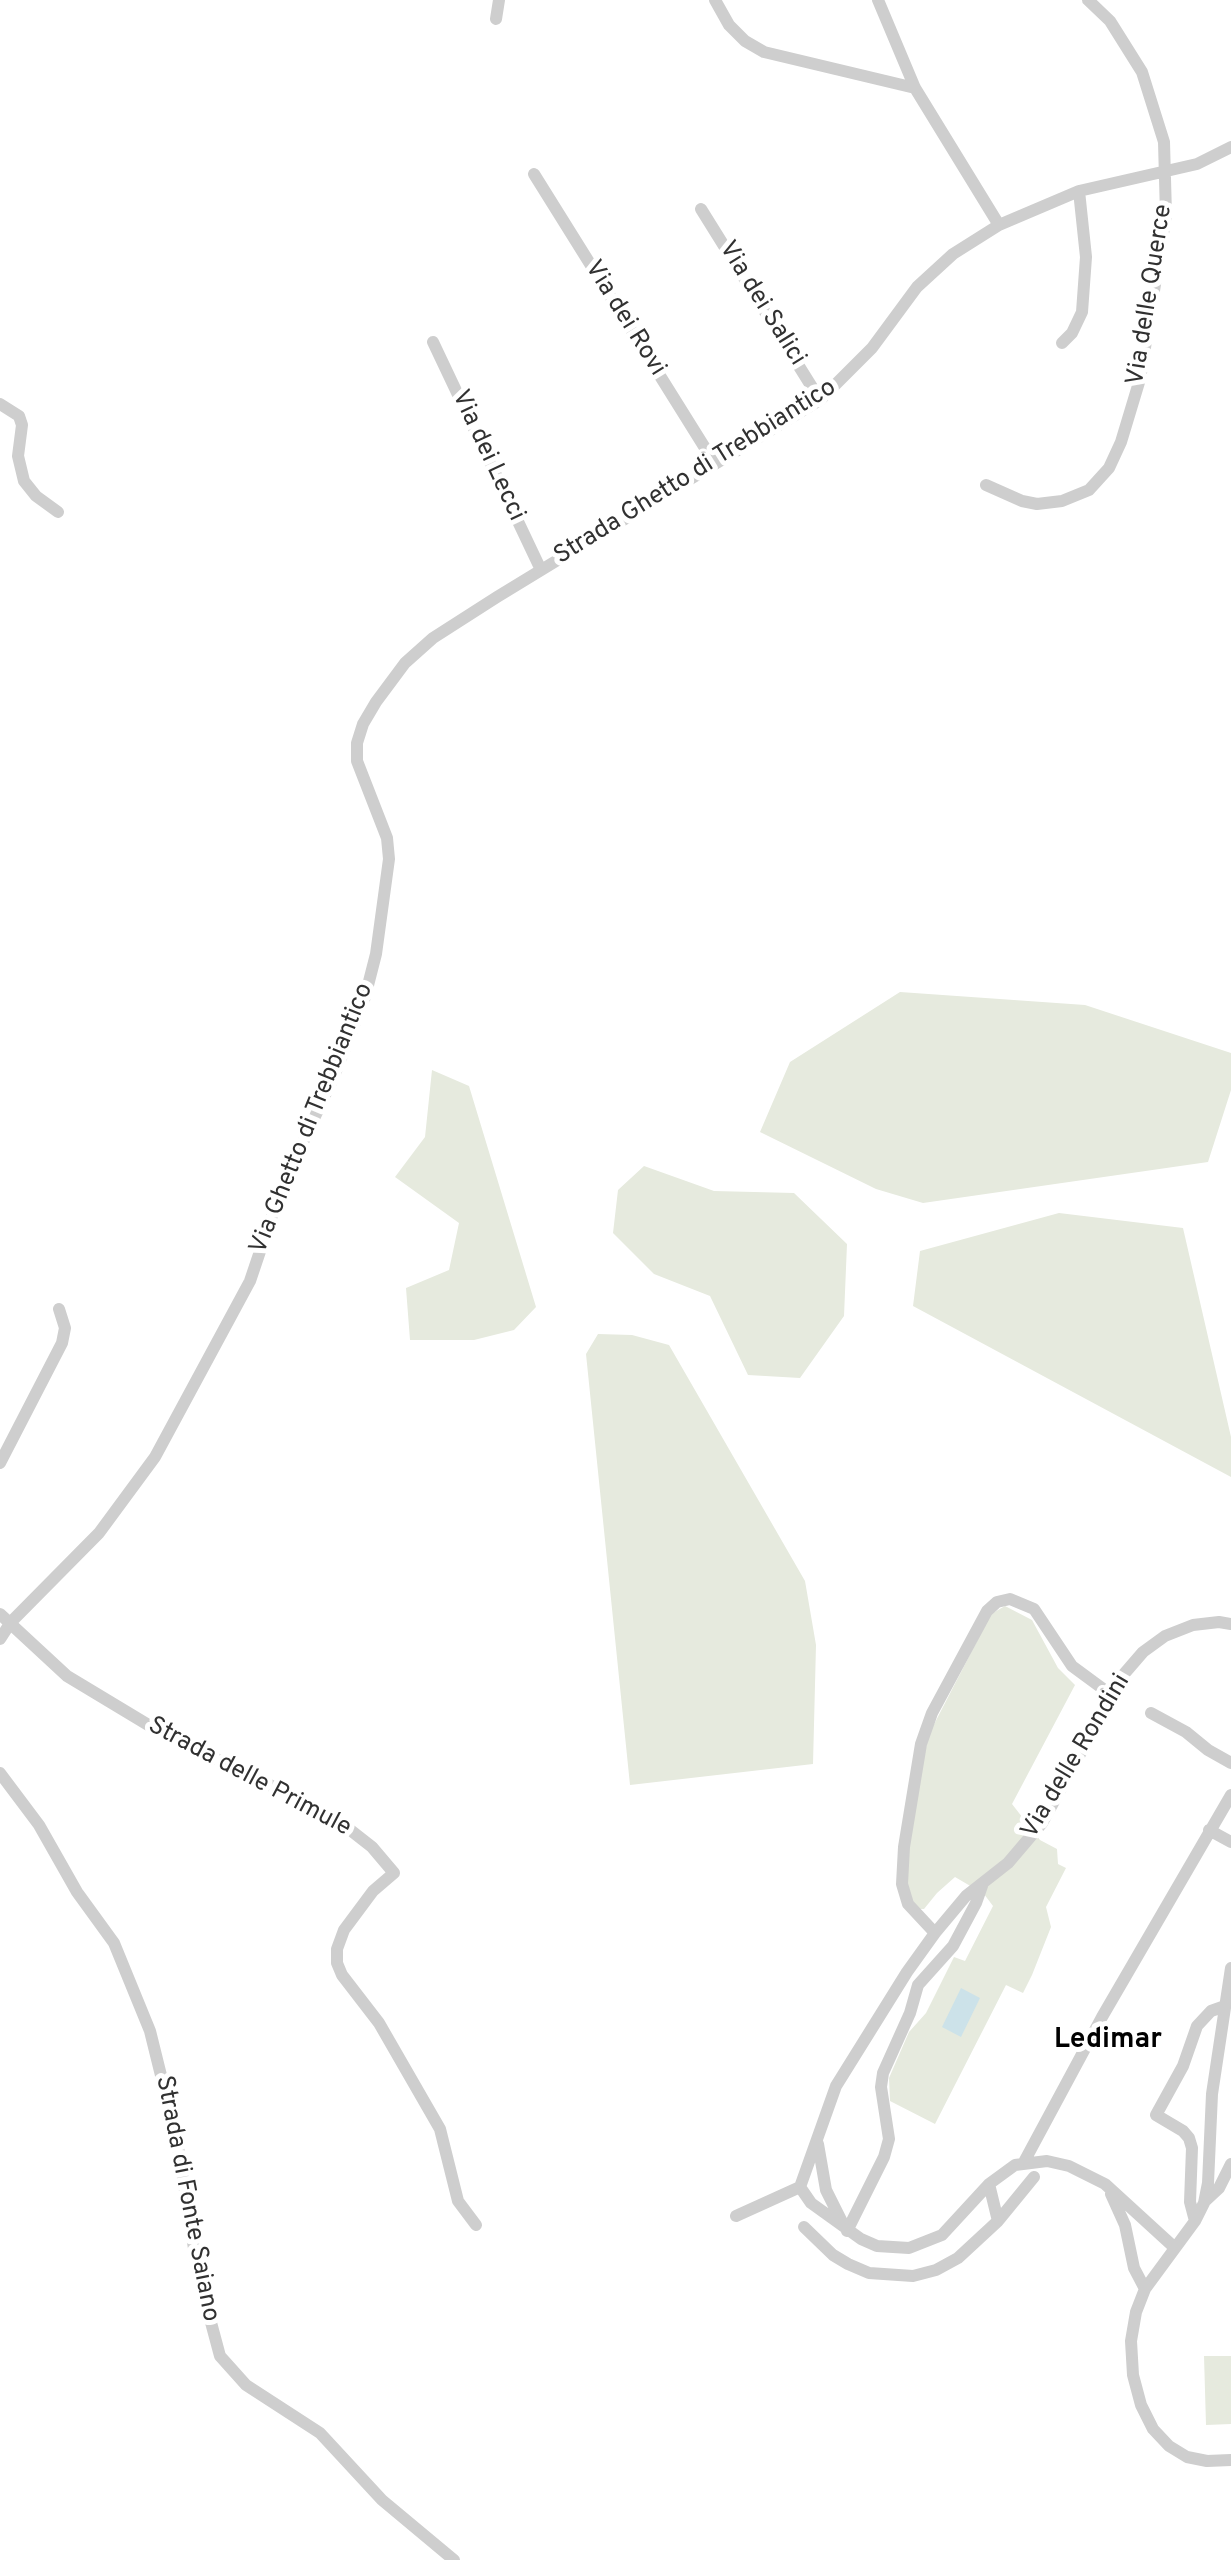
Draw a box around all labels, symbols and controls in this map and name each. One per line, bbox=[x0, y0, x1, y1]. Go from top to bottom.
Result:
street label: Via delle Querce bbox=[1122, 202, 1180, 388]
street label: Via dei Salici bbox=[711, 236, 811, 372]
street label: Via dei Rovi bbox=[577, 256, 671, 382]
street label: Strada Ghetto di Trebbiantico bbox=[550, 374, 842, 572]
street label: Via dei Lecci bbox=[444, 386, 530, 526]
street label: Via Ghetto di Trebbiantico bbox=[245, 979, 381, 1259]
street label: Via delle Rondini bbox=[1016, 1669, 1138, 1845]
street label: Strada delle Primule bbox=[142, 1712, 356, 1844]
district label: Ledimar bbox=[1054, 2024, 1162, 2058]
street label: Strada di Fonte Saiano bbox=[147, 2074, 225, 2324]

